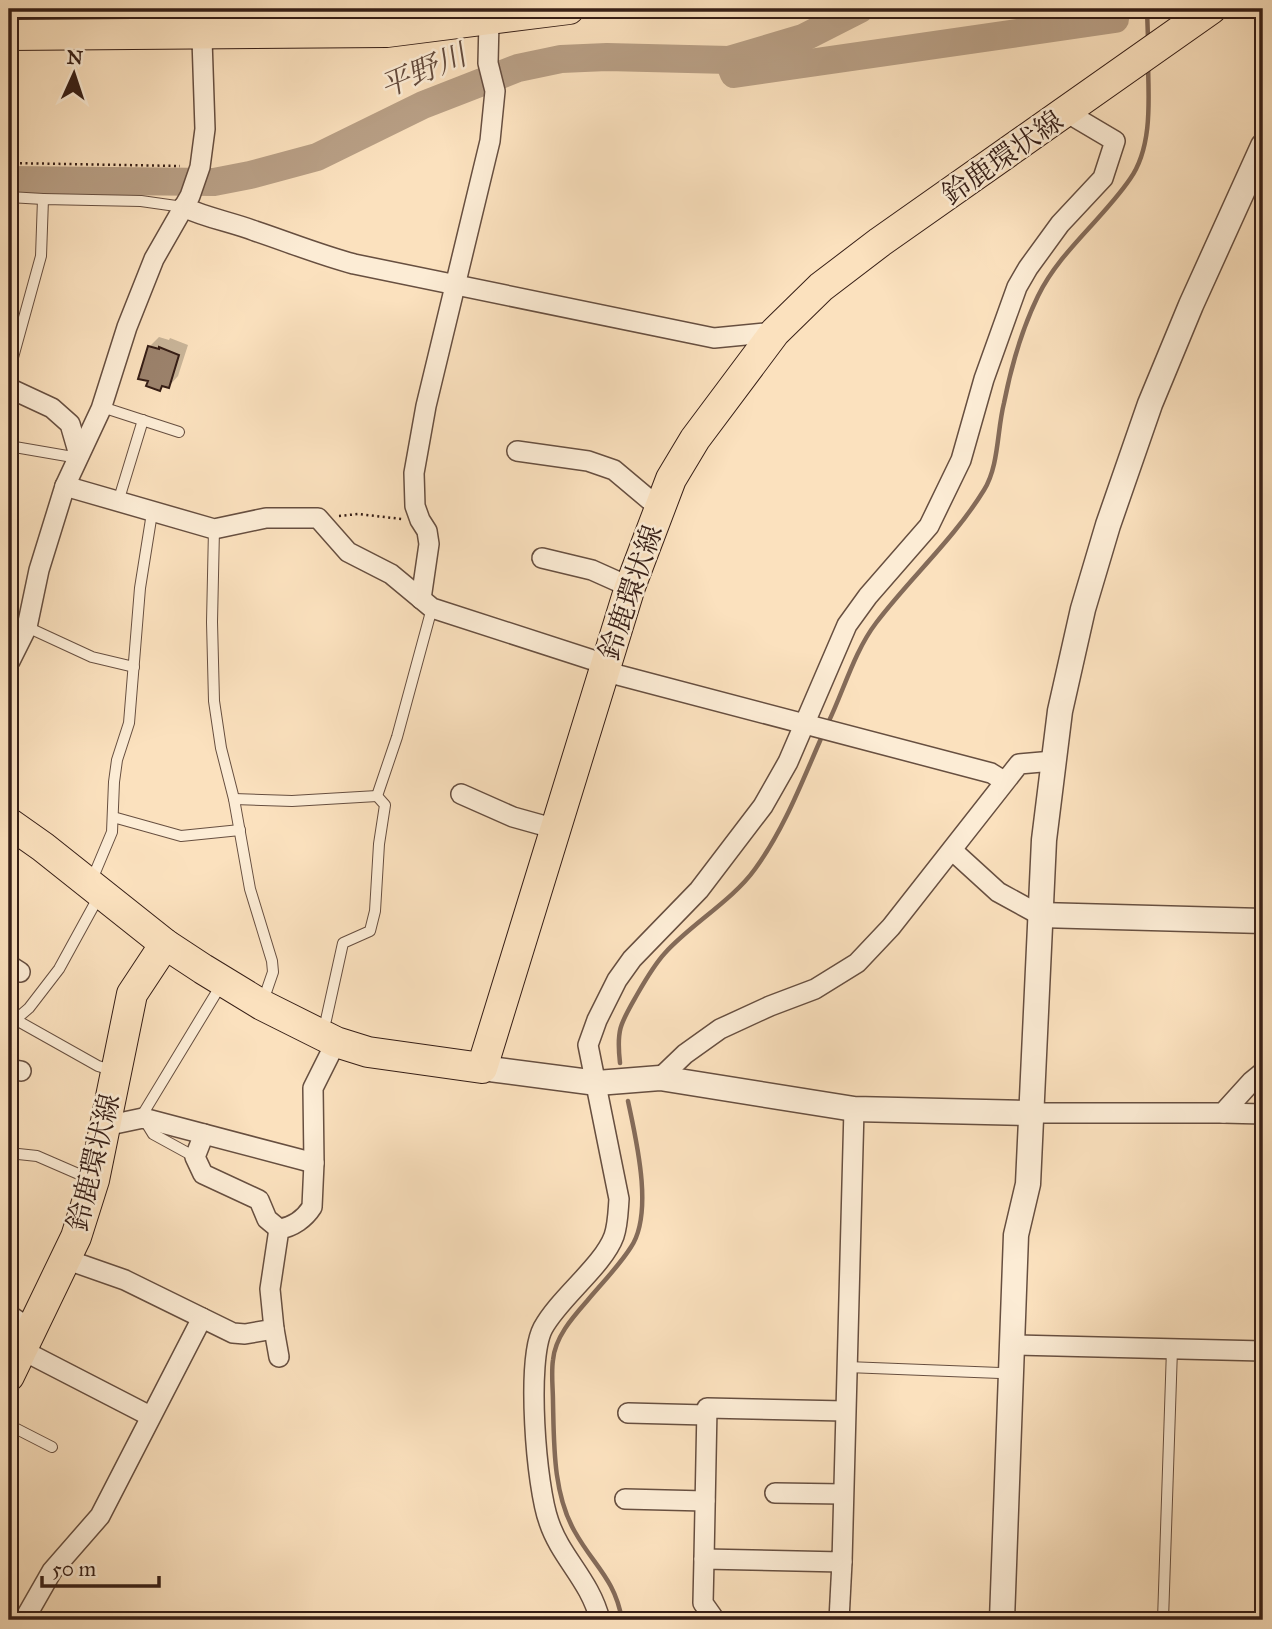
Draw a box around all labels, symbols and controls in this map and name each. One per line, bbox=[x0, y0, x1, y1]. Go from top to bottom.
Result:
water label: 平野川 bbox=[375, 36, 474, 105]
north arrow bbox=[38, 38, 108, 108]
text: N bbox=[66, 46, 84, 69]
street label: 鈴鹿環状線 bbox=[935, 103, 1070, 212]
street label: 鈴鹿環状線 bbox=[591, 520, 670, 664]
street label: 鈴鹿環状線 bbox=[60, 1090, 127, 1234]
scale bar bbox=[42, 1545, 159, 1589]
text: 50 m bbox=[52, 1556, 97, 1582]

